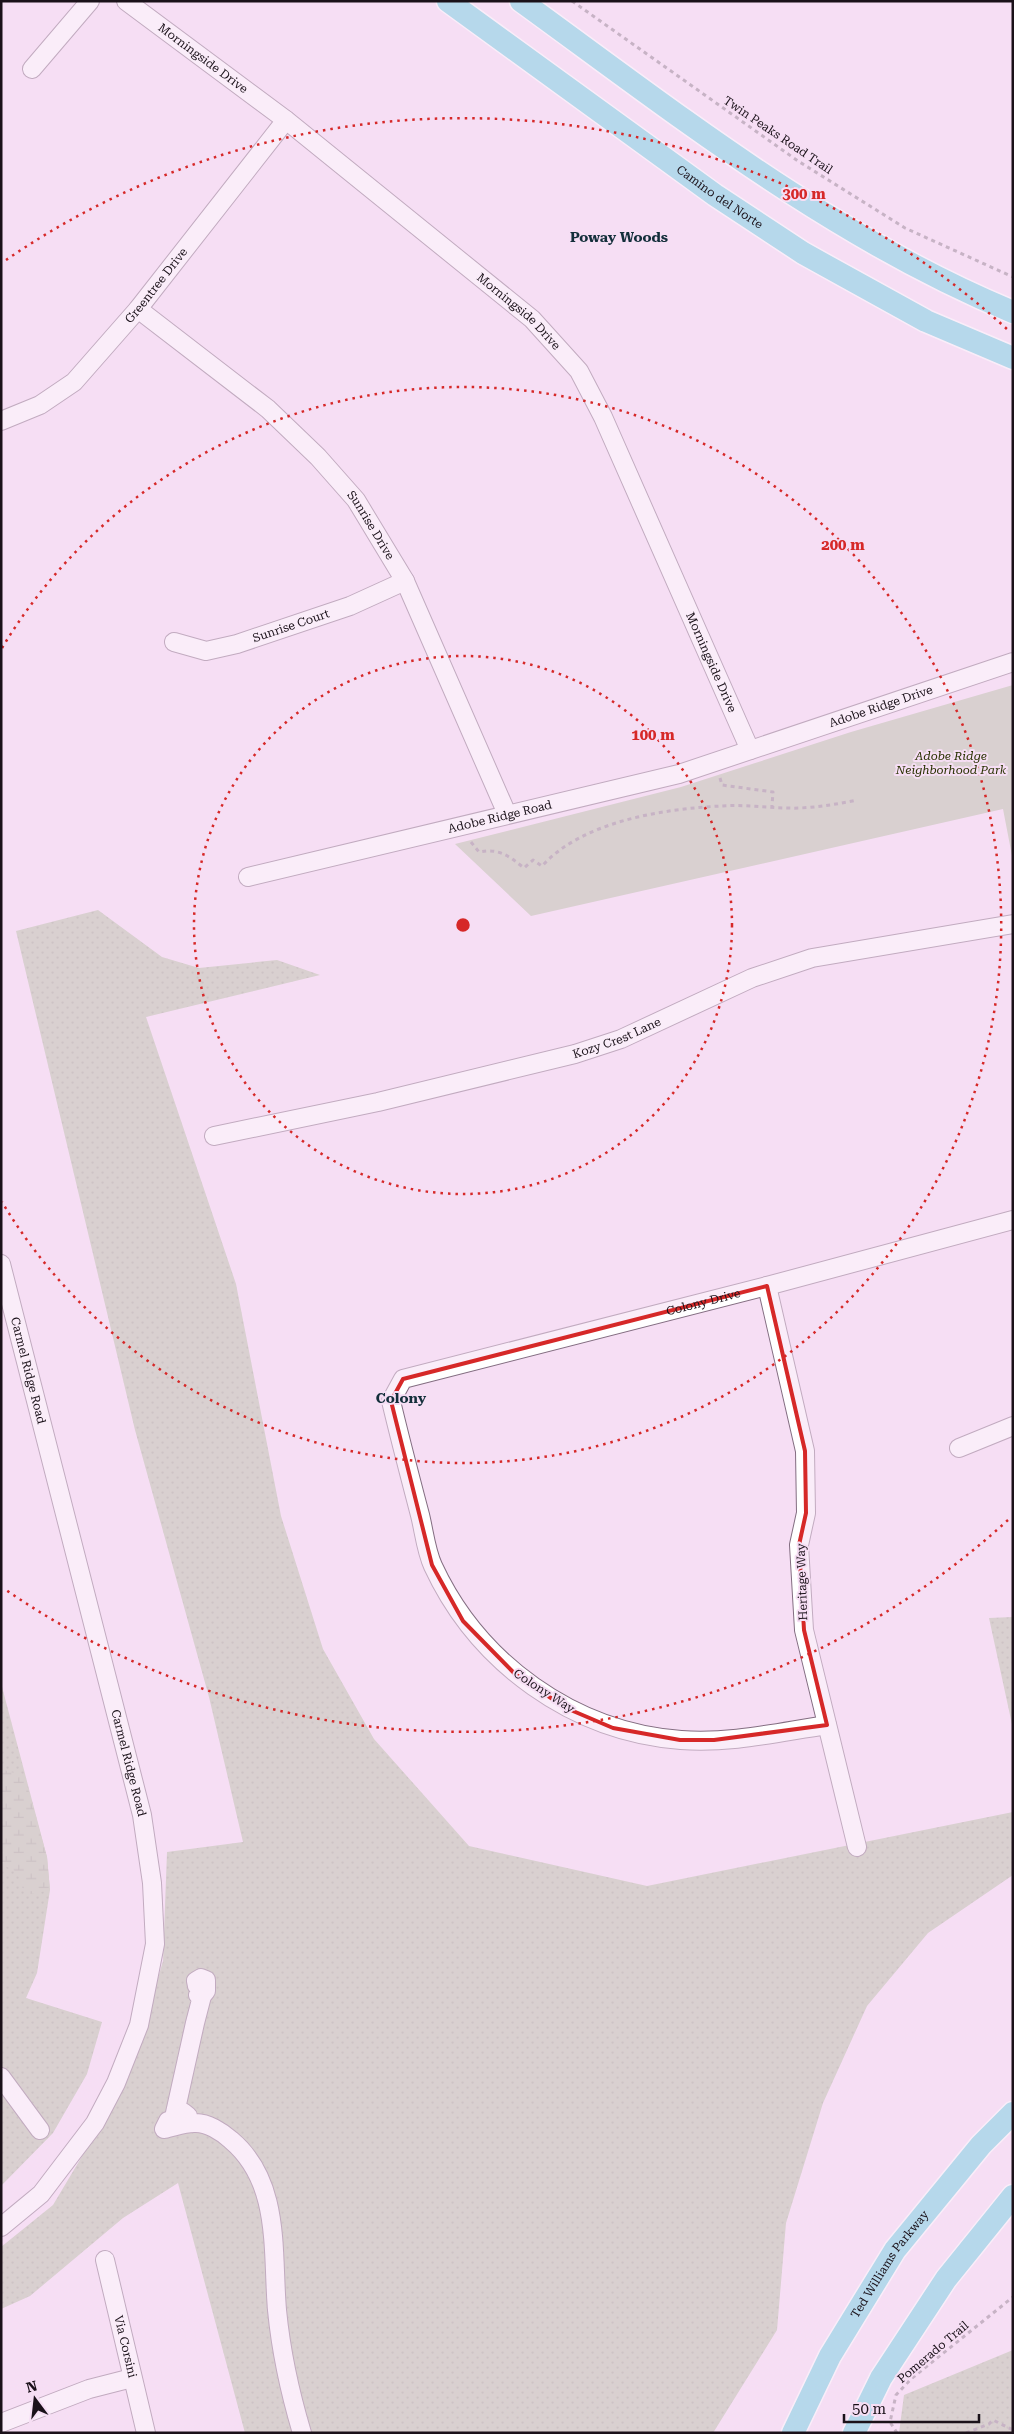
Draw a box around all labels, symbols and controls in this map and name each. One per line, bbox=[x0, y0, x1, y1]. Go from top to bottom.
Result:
street label: Morningside Drive bbox=[156, 20, 251, 96]
street label: Twin Peaks Road Trail bbox=[721, 93, 835, 177]
street label: Camino del Norte bbox=[674, 162, 766, 232]
text: 300 m bbox=[782, 185, 826, 203]
district label: Poway Woods bbox=[570, 229, 668, 245]
street label: Greentree Drive bbox=[122, 245, 190, 326]
street label: Morningside Drive bbox=[474, 270, 564, 353]
street label: Sunrise Drive bbox=[344, 488, 398, 562]
text: 200 m bbox=[821, 536, 865, 554]
street label: Sunrise Court bbox=[251, 606, 332, 645]
street label: Morningside Drive bbox=[683, 610, 740, 715]
street label: Adobe Ridge Drive bbox=[827, 682, 935, 730]
text: 100 m bbox=[631, 726, 675, 744]
park label: Adobe Ridge Neighborhood Park bbox=[895, 749, 1007, 777]
street label: Adobe Ridge Road bbox=[447, 798, 554, 836]
centre of rings bbox=[454, 916, 472, 934]
street label: Kozy Crest Lane bbox=[571, 1014, 663, 1061]
street label: Colony Drive bbox=[665, 1286, 742, 1318]
street label: Carmel Ridge Road bbox=[8, 1316, 49, 1426]
district label: Colony bbox=[376, 1390, 427, 1406]
street label: Heritage Way bbox=[794, 1542, 810, 1621]
street label: Colony Way bbox=[511, 1666, 578, 1716]
street label: Carmel Ridge Road bbox=[108, 1708, 149, 1818]
street label: Ted Williams Parkway bbox=[848, 2207, 932, 2321]
street label: Via Corsini bbox=[111, 2314, 140, 2379]
street label: Pomerado Trail bbox=[895, 2318, 972, 2386]
north arrow bbox=[10, 2374, 60, 2424]
text: N bbox=[24, 2377, 39, 2396]
scale bar bbox=[844, 2392, 979, 2424]
text: 50 m bbox=[852, 2400, 887, 2418]

